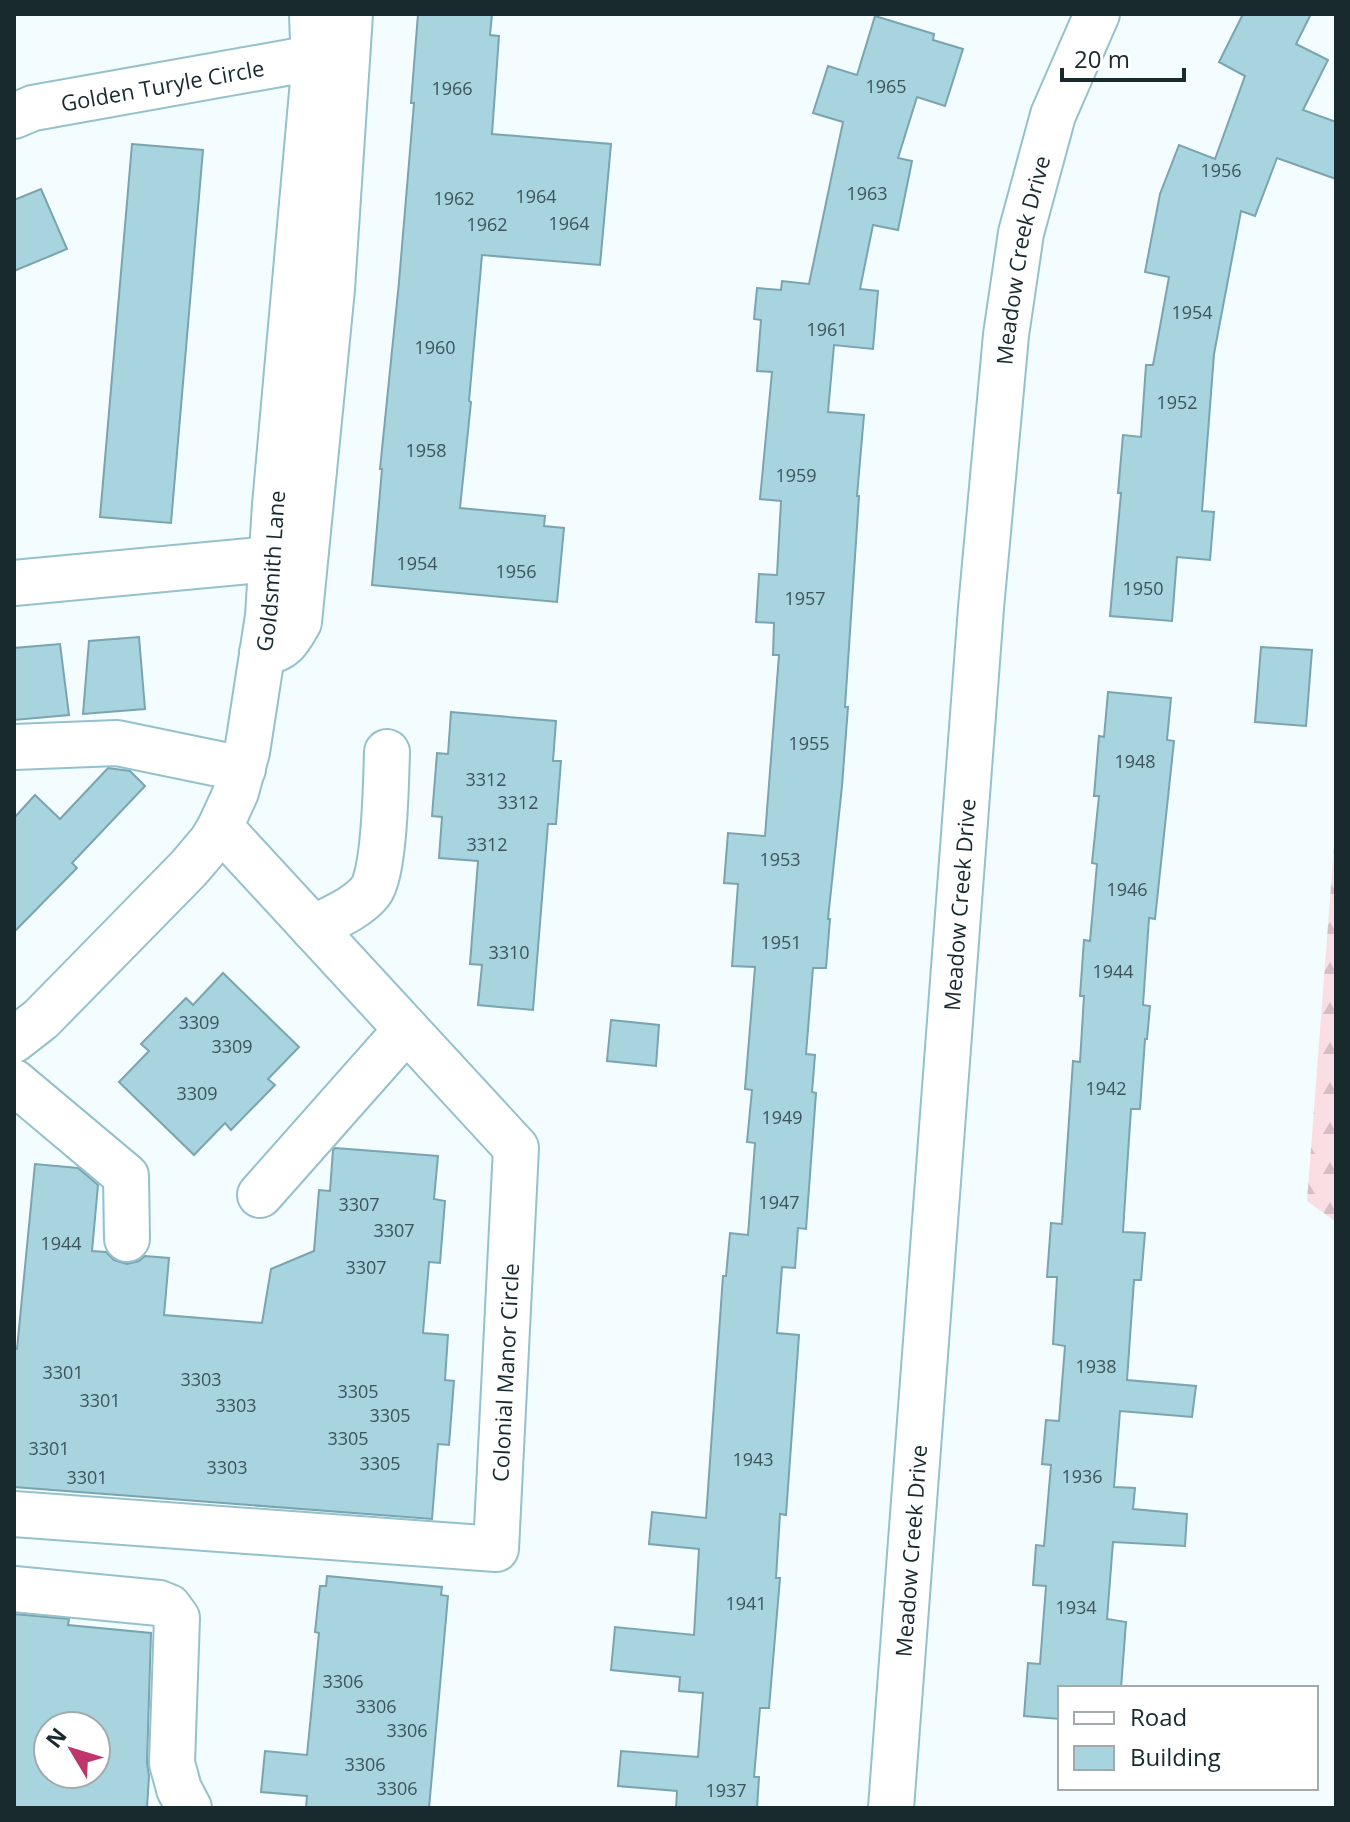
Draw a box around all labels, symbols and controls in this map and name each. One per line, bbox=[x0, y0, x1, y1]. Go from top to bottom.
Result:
scale bar bbox=[1062, 32, 1184, 82]
text: 20 m bbox=[1074, 42, 1130, 75]
street label: Golden Turyle Circle bbox=[58, 52, 266, 118]
house number: 1965 bbox=[865, 74, 907, 98]
house number: 1966 bbox=[431, 76, 473, 100]
street label: Meadow Creek Drive bbox=[988, 152, 1056, 366]
house number: 1956 bbox=[1200, 158, 1242, 182]
house number: 1963 bbox=[846, 181, 888, 205]
house number: 1964 bbox=[515, 184, 557, 208]
house number: 1962 bbox=[433, 186, 475, 210]
house number: 1964 bbox=[548, 211, 590, 235]
house number: 1962 bbox=[466, 212, 508, 236]
house number: 1954 bbox=[1171, 300, 1213, 324]
house number: 1961 bbox=[806, 317, 848, 341]
house number: 1960 bbox=[414, 335, 456, 359]
house number: 1952 bbox=[1156, 390, 1198, 414]
house number: 1958 bbox=[405, 438, 447, 462]
house number: 1959 bbox=[775, 463, 817, 487]
street label: Goldsmith Lane bbox=[248, 489, 291, 653]
house number: 1954 bbox=[396, 551, 438, 575]
house number: 1956 bbox=[495, 559, 537, 583]
house number: 1950 bbox=[1122, 576, 1164, 600]
house number: 1957 bbox=[784, 586, 826, 610]
house number: 1955 bbox=[788, 731, 830, 755]
house number: 1948 bbox=[1114, 749, 1156, 773]
house number: 3312 bbox=[465, 767, 507, 791]
house number: 3312 bbox=[497, 790, 539, 814]
street label: Meadow Creek Drive bbox=[936, 797, 982, 1012]
house number: 3312 bbox=[466, 832, 508, 856]
house number: 1953 bbox=[759, 847, 801, 871]
house number: 1946 bbox=[1106, 877, 1148, 901]
house number: 1951 bbox=[760, 930, 802, 954]
house number: 3310 bbox=[488, 940, 530, 964]
house number: 1944 bbox=[1092, 959, 1134, 983]
house number: 3309 bbox=[178, 1010, 220, 1034]
house number: 3309 bbox=[211, 1034, 253, 1058]
house number: 1942 bbox=[1085, 1076, 1127, 1100]
house number: 3309 bbox=[176, 1081, 218, 1105]
house number: 1949 bbox=[761, 1105, 803, 1129]
house number: 1947 bbox=[758, 1190, 800, 1214]
house number: 3307 bbox=[338, 1192, 380, 1216]
house number: 3307 bbox=[373, 1218, 415, 1242]
house number: 1944 bbox=[40, 1231, 82, 1255]
house number: 3307 bbox=[345, 1255, 387, 1279]
street label: Colonial Manor Circle bbox=[484, 1262, 525, 1483]
house number: 1938 bbox=[1075, 1354, 1117, 1378]
house number: 3301 bbox=[42, 1360, 84, 1384]
house number: 3303 bbox=[180, 1367, 222, 1391]
house number: 3305 bbox=[337, 1379, 379, 1403]
house number: 3301 bbox=[79, 1388, 121, 1412]
house number: 3303 bbox=[215, 1393, 257, 1417]
house number: 3305 bbox=[369, 1403, 411, 1427]
house number: 3305 bbox=[327, 1426, 369, 1450]
house number: 3301 bbox=[28, 1436, 70, 1460]
street label: Meadow Creek Drive bbox=[887, 1444, 933, 1658]
house number: 1943 bbox=[732, 1447, 774, 1471]
house number: 3305 bbox=[359, 1451, 401, 1475]
house number: 3303 bbox=[206, 1455, 248, 1479]
house number: 1936 bbox=[1061, 1464, 1103, 1488]
house number: 3301 bbox=[66, 1465, 108, 1489]
house number: 1941 bbox=[725, 1591, 767, 1615]
house number: 1934 bbox=[1055, 1595, 1097, 1619]
house number: 3306 bbox=[322, 1669, 364, 1693]
legend bbox=[1058, 1686, 1318, 1790]
house number: 3306 bbox=[355, 1694, 397, 1718]
text: Road bbox=[1130, 1700, 1187, 1733]
north arrow bbox=[32, 1710, 112, 1790]
house number: 3306 bbox=[386, 1718, 428, 1742]
text: N bbox=[38, 1721, 73, 1753]
text: Building bbox=[1130, 1740, 1221, 1773]
house number: 3306 bbox=[344, 1752, 386, 1776]
house number: 3306 bbox=[376, 1776, 418, 1800]
house number: 1937 bbox=[705, 1778, 747, 1802]

